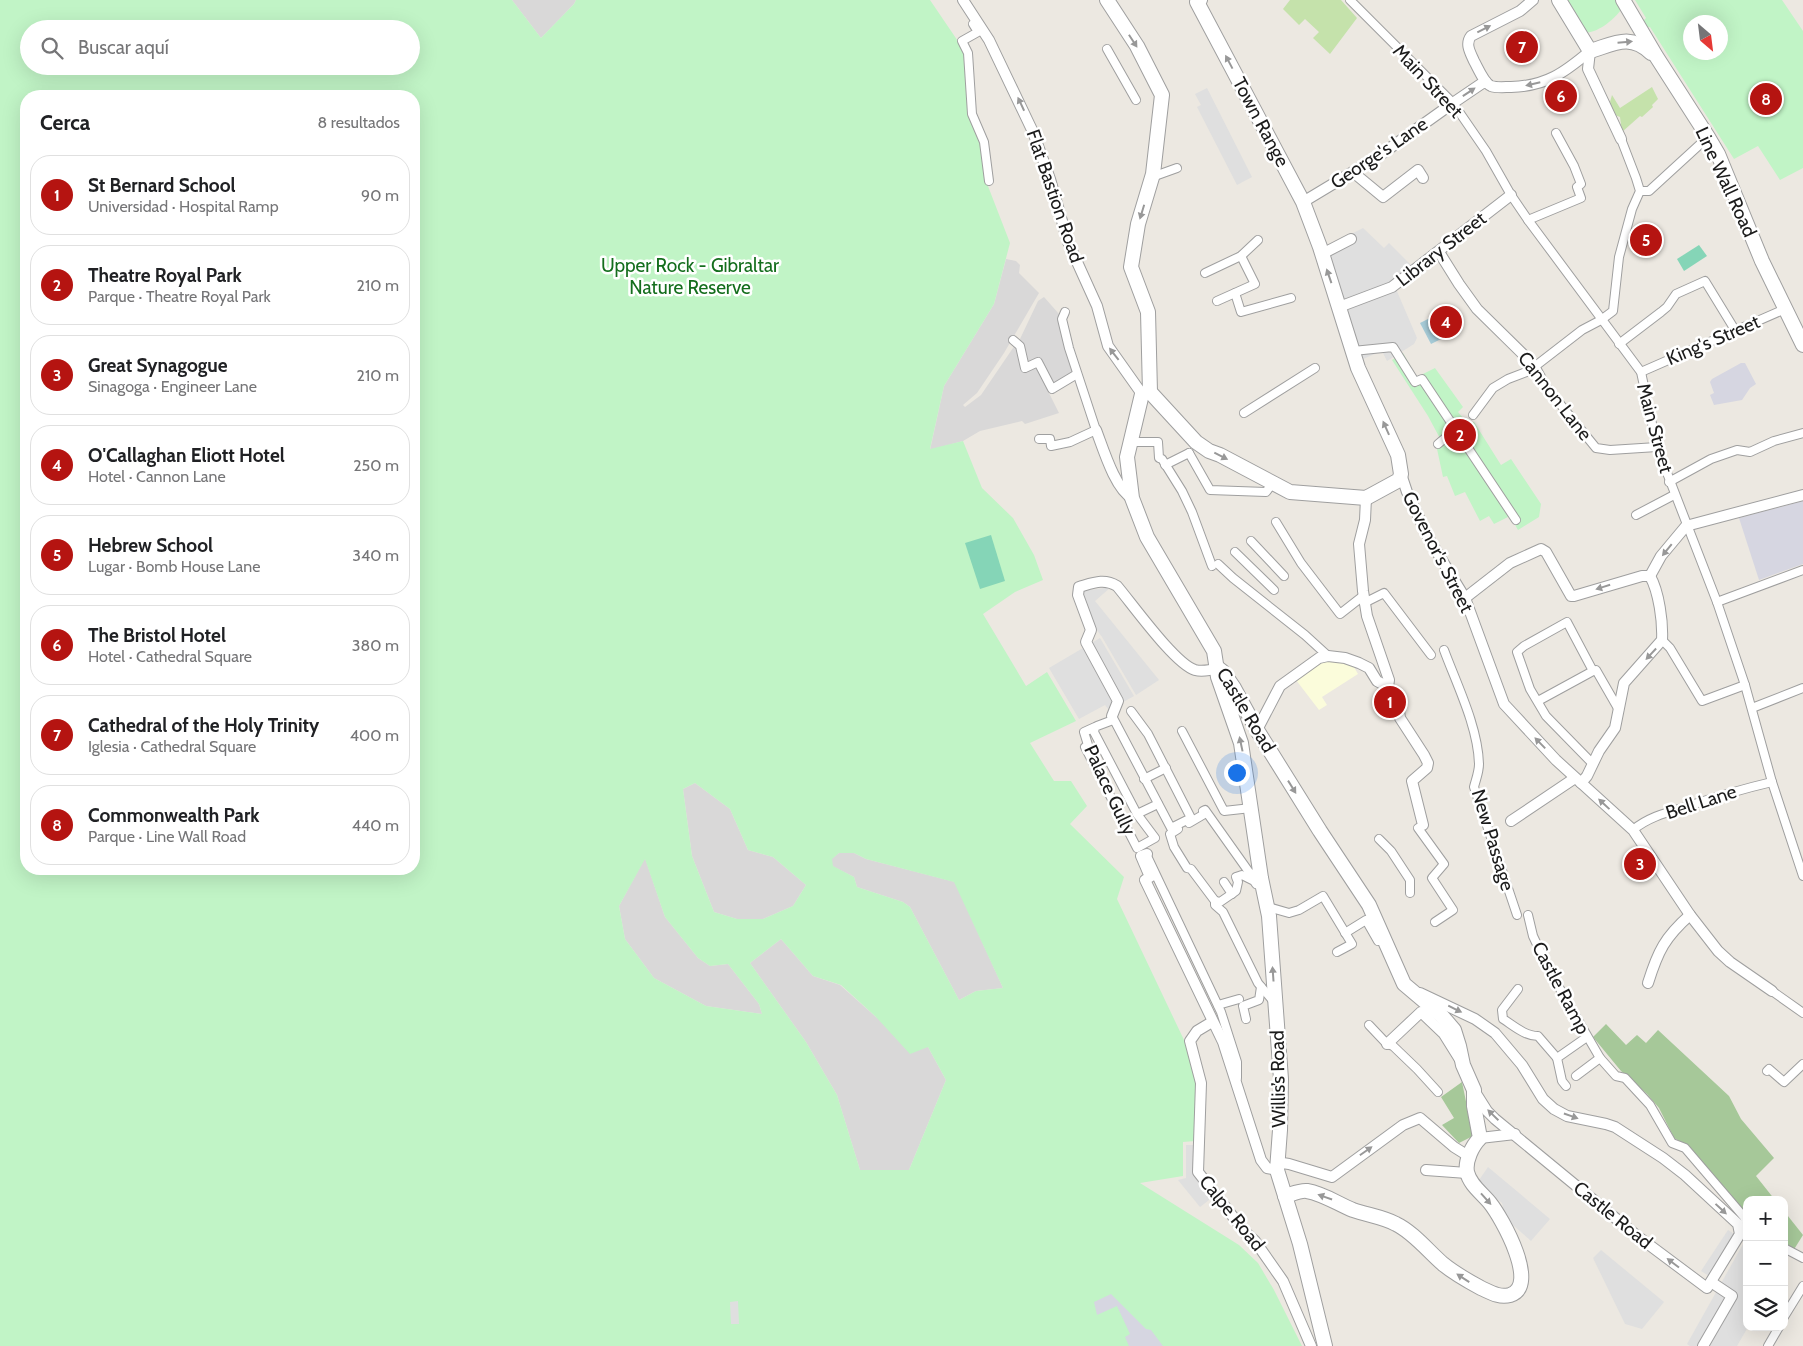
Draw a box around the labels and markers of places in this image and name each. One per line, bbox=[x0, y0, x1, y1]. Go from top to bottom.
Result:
pin: 7 bbox=[1506, 28, 1538, 66]
pin: 6 bbox=[1545, 77, 1577, 115]
pin: 8 bbox=[1750, 80, 1782, 118]
pin: 5 bbox=[1630, 221, 1662, 259]
pin: 4 bbox=[1430, 303, 1462, 341]
pin: 2 bbox=[1444, 416, 1476, 454]
pin: 1 bbox=[1374, 683, 1406, 721]
pin: 3 bbox=[1624, 845, 1656, 883]

